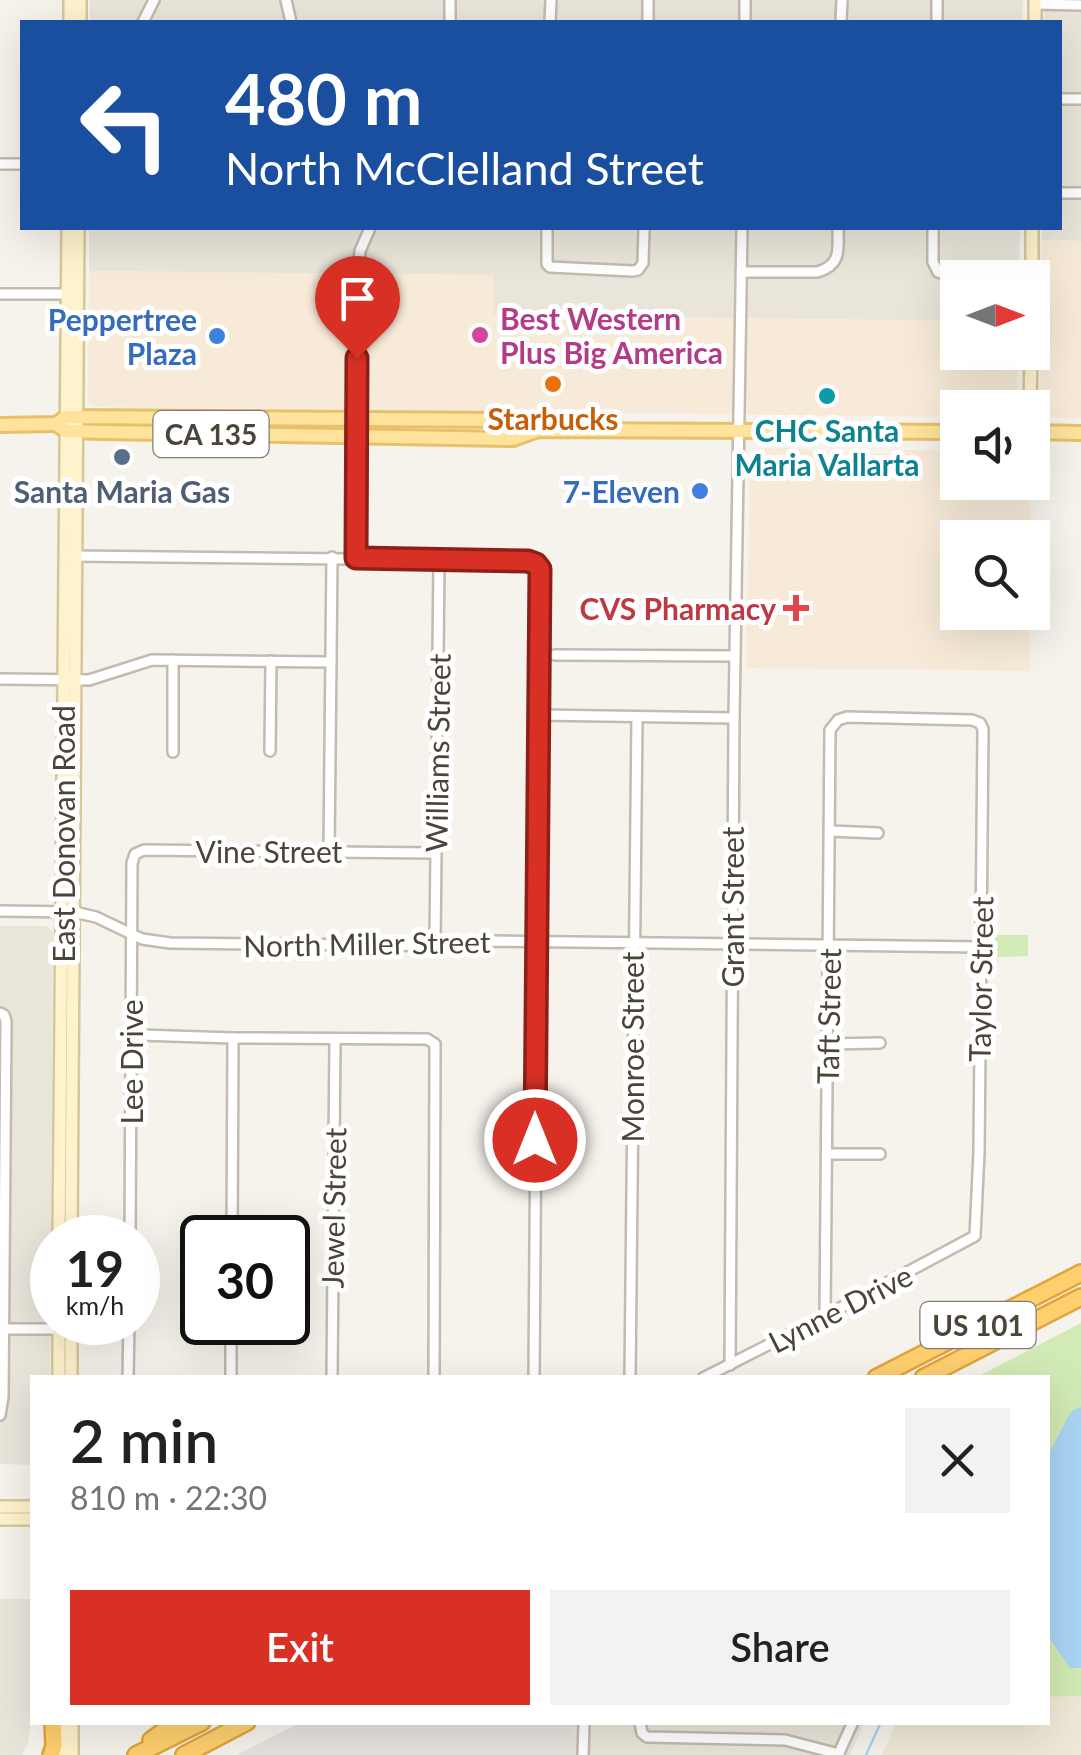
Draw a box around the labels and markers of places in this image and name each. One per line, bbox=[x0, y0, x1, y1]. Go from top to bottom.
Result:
pin bbox=[315, 256, 400, 359]
place label: Best Western Plus Big America bbox=[500, 300, 723, 370]
place label: Peppertree Plaza bbox=[48, 301, 197, 371]
marker: Best Western Plus Big America bbox=[469, 324, 491, 346]
marker: Peppertree Plaza bbox=[206, 325, 228, 347]
marker: Starbucks bbox=[542, 373, 564, 395]
marker: CHC Santa Maria Vallarta bbox=[816, 385, 838, 407]
place label: Starbucks bbox=[488, 400, 619, 436]
place label: CHC Santa Maria Vallarta bbox=[735, 412, 919, 482]
marker: Santa Maria Gas bbox=[111, 446, 133, 468]
place label: Santa Maria Gas bbox=[14, 473, 230, 509]
place label: 7-Eleven bbox=[563, 473, 680, 509]
marker: 7-Eleven bbox=[689, 480, 711, 502]
place label: CVS Pharmacy bbox=[580, 590, 776, 626]
marker: CVS Pharmacy bbox=[785, 597, 807, 619]

